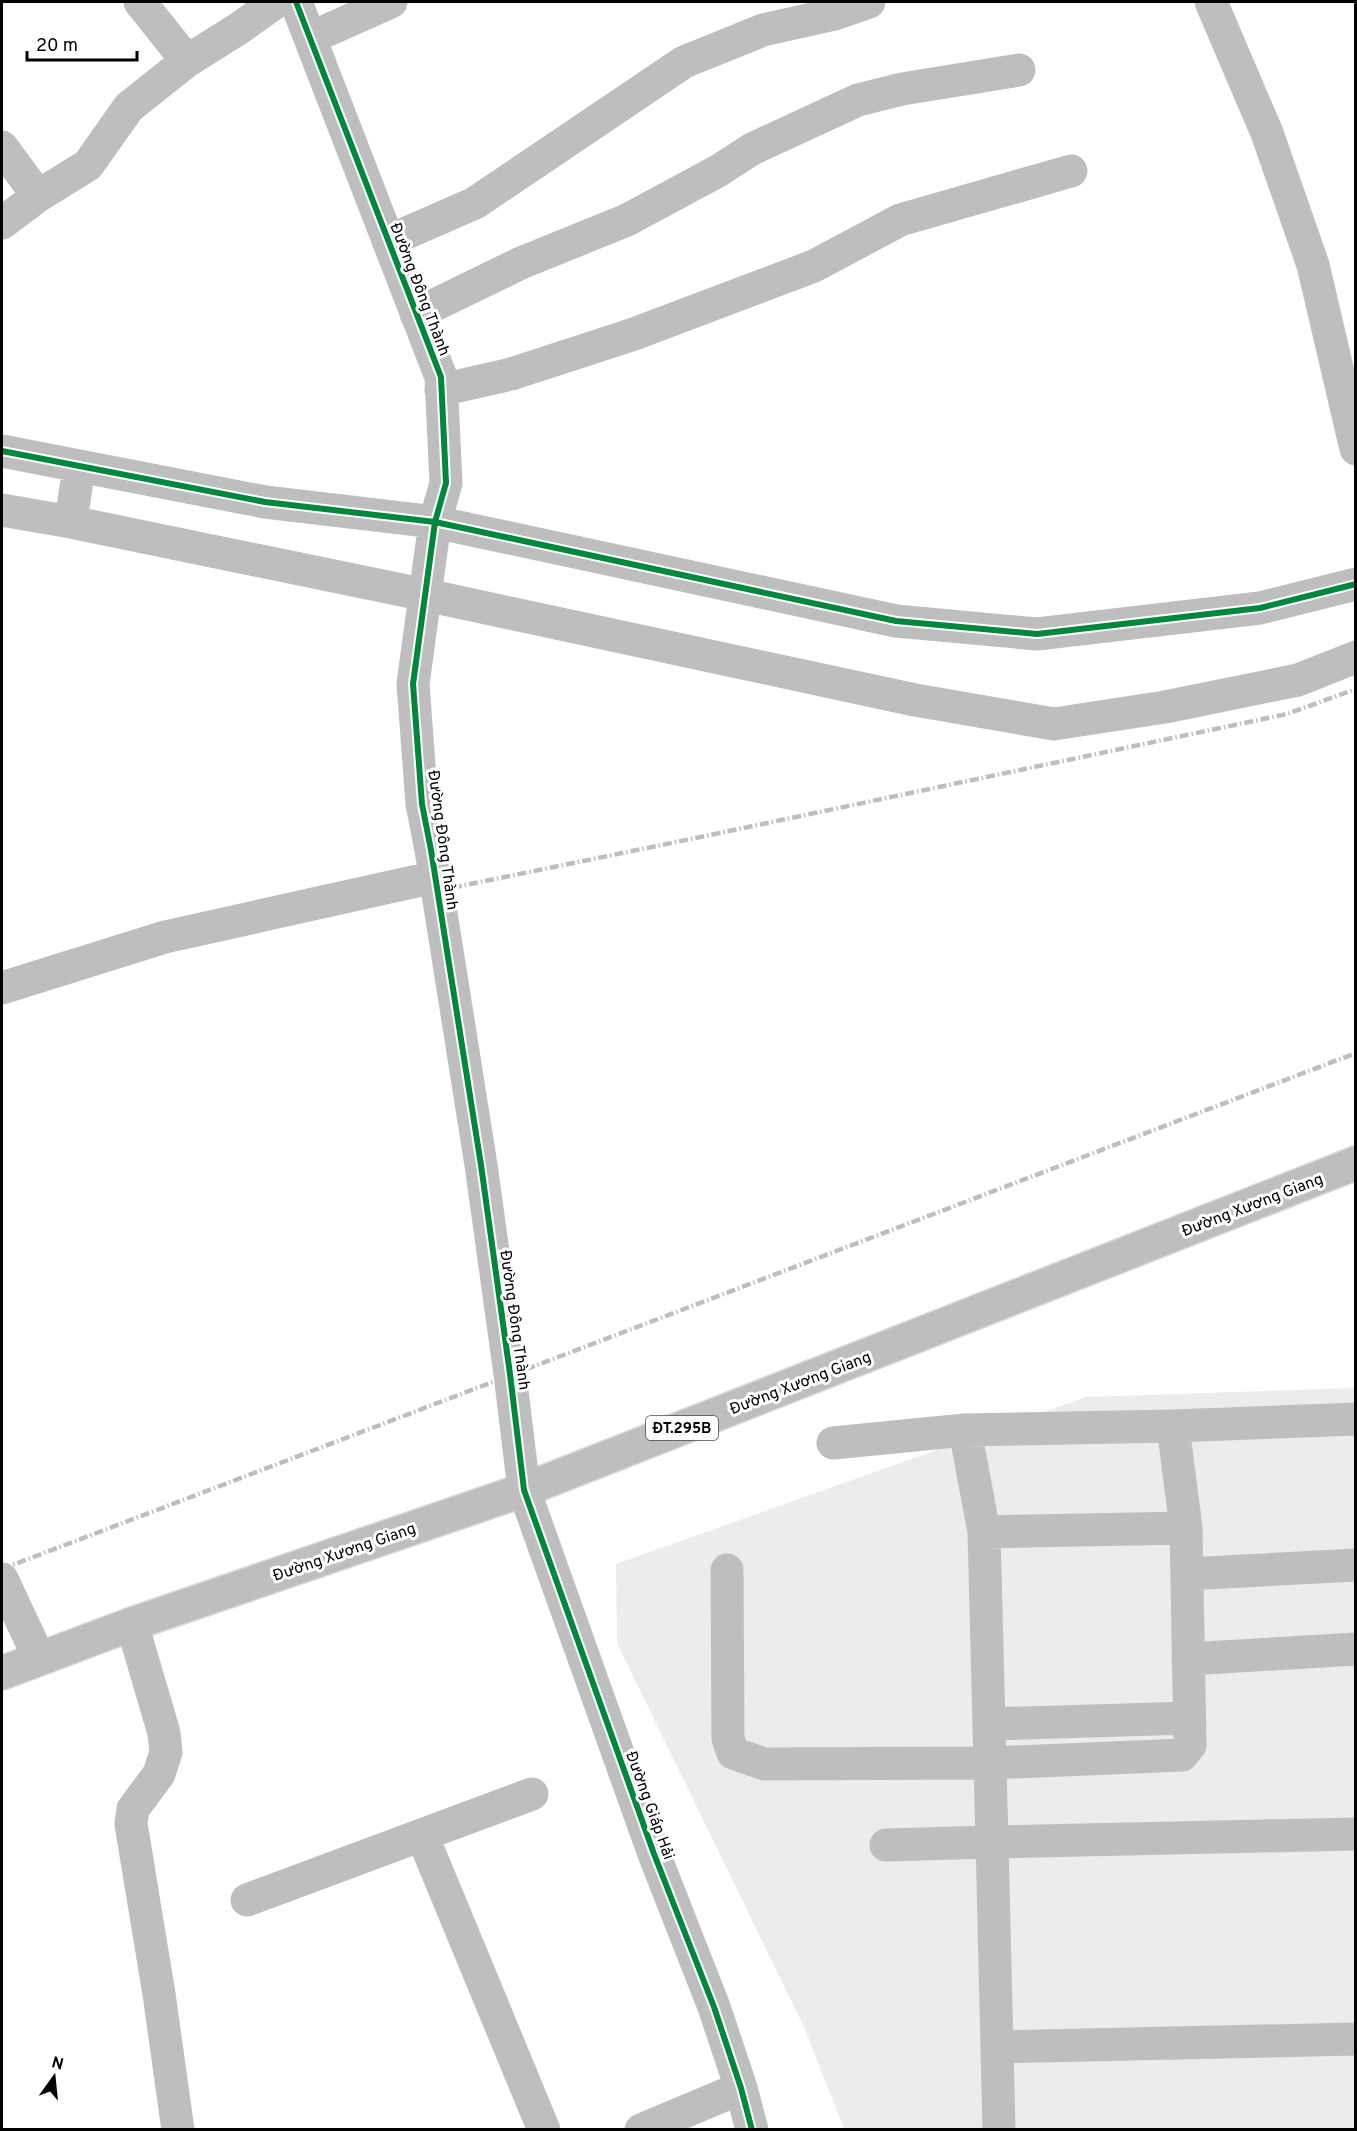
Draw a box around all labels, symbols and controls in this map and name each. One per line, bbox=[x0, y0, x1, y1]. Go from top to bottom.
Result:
scale bar bbox=[27, 24, 136, 62]
text: 20 m bbox=[36, 35, 78, 58]
street label: Đường Đông Thành bbox=[385, 220, 454, 359]
street label: Đường Đông Thành bbox=[422, 769, 462, 912]
street label: Đường Xương Giang bbox=[1179, 1170, 1326, 1242]
street label: Đường Đông Thành bbox=[494, 1249, 534, 1392]
street label: Đường Xương Giang bbox=[727, 1348, 874, 1420]
road number: ĐT.295B bbox=[646, 1416, 718, 1440]
street label: Đường Xương Giang bbox=[271, 1519, 419, 1587]
street label: Đường Giáp Hải bbox=[620, 1749, 678, 1863]
north arrow bbox=[24, 2047, 84, 2107]
text: N bbox=[49, 2053, 66, 2076]

